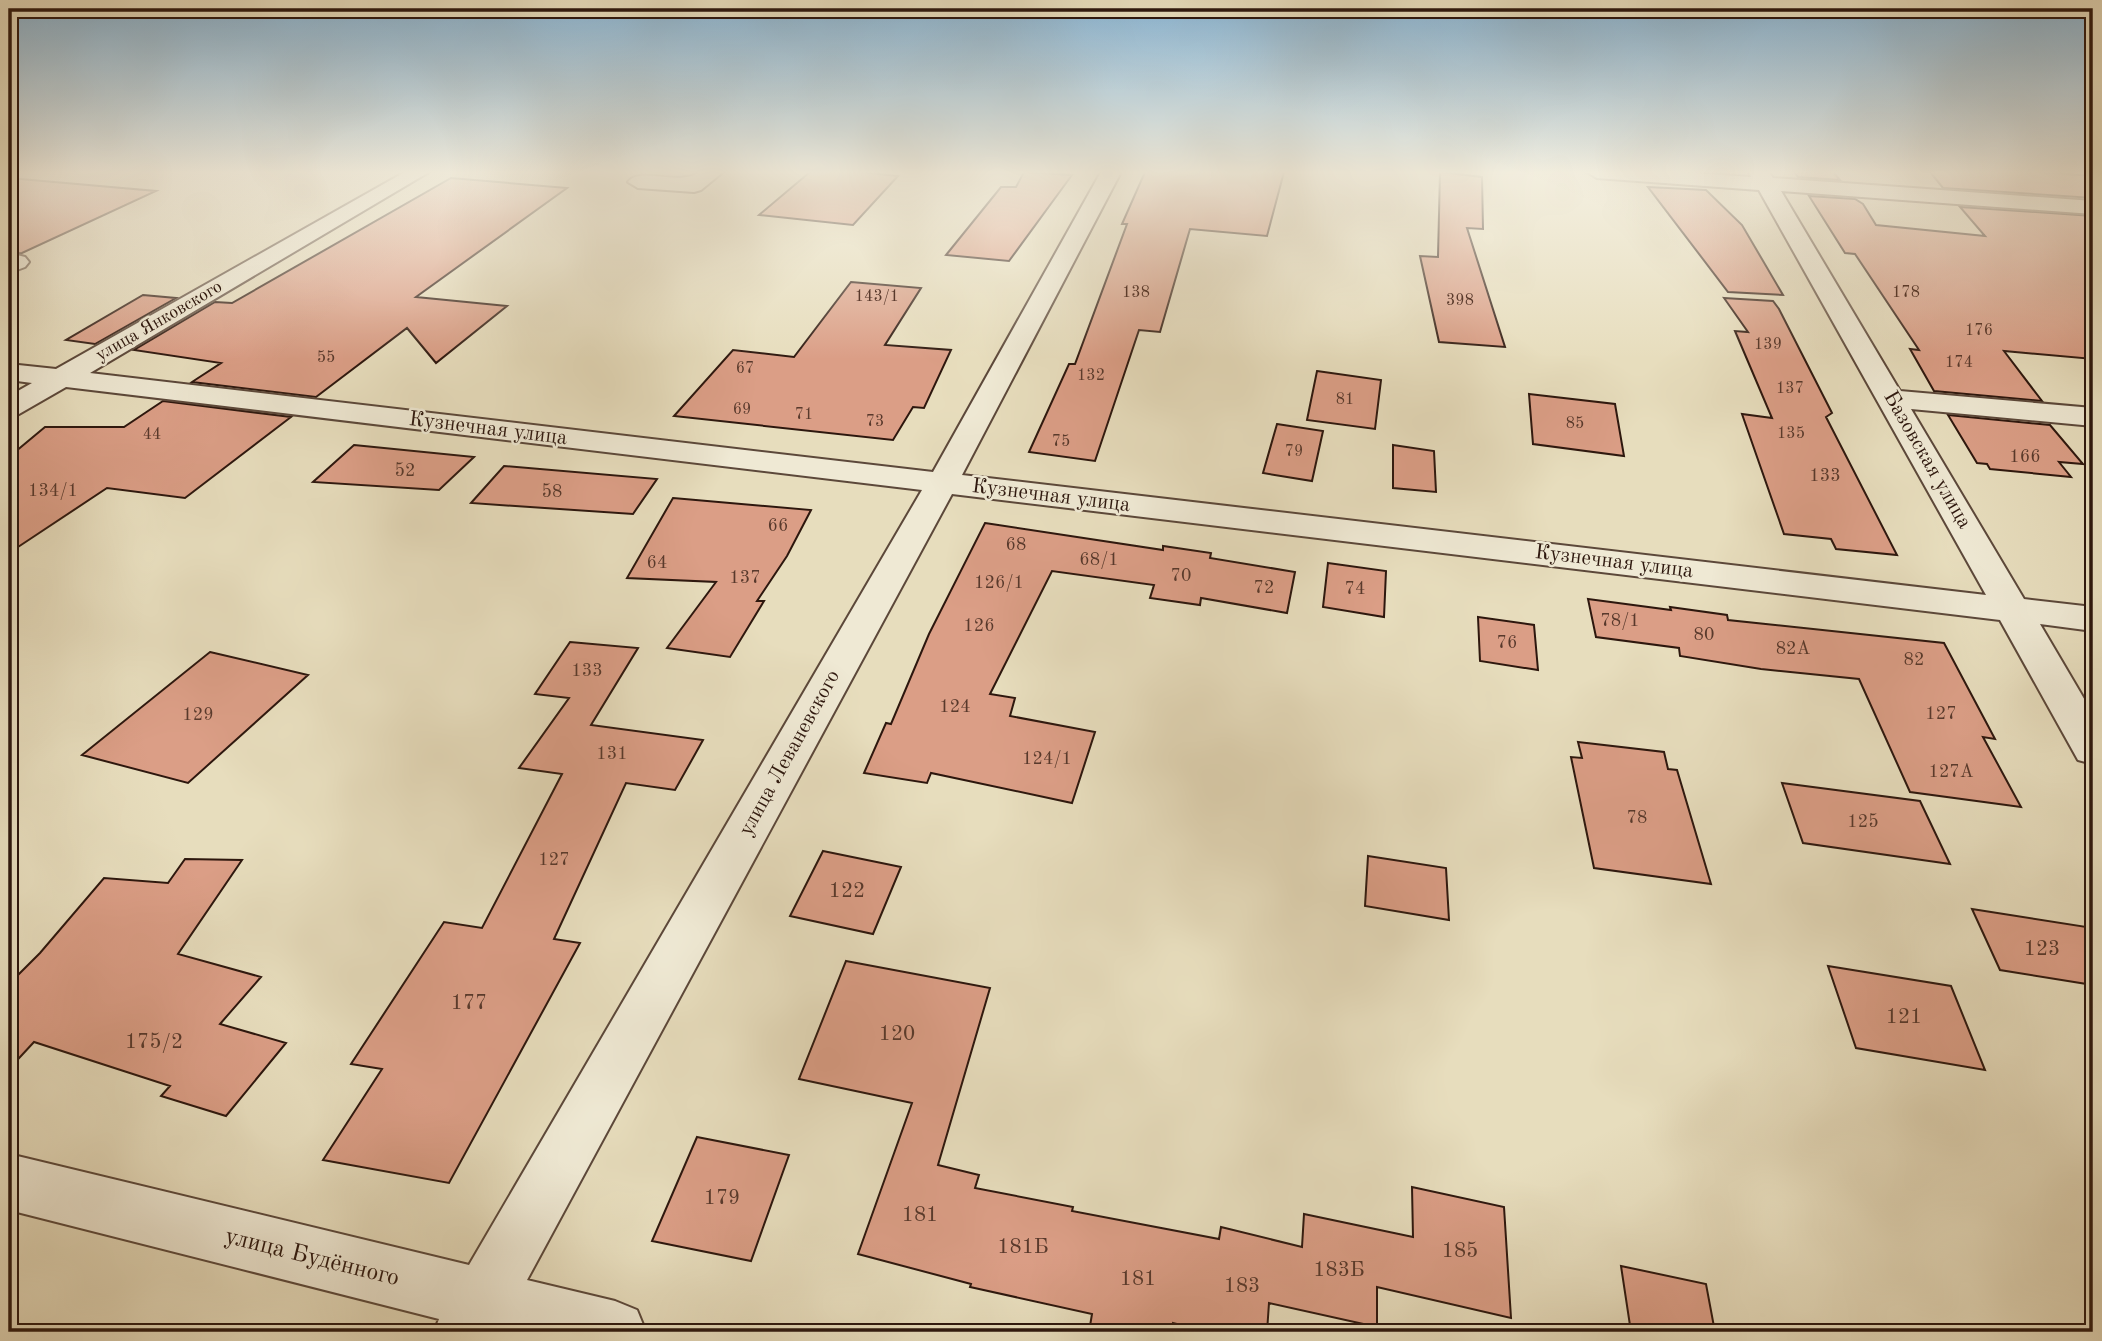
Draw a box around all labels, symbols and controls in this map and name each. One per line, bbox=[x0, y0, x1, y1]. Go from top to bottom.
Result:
street label: улица Янковского bbox=[93, 277, 225, 364]
house number: 138 bbox=[1122, 285, 1150, 301]
house number: 178 bbox=[1892, 285, 1920, 301]
house number: 143/1 bbox=[855, 289, 899, 305]
house number: 398 bbox=[1446, 293, 1474, 309]
house number: 176 bbox=[1965, 323, 1993, 339]
house number: 139 bbox=[1754, 337, 1782, 353]
house number: 55 bbox=[317, 350, 335, 366]
house number: 174 bbox=[1945, 355, 1973, 371]
house number: 67 bbox=[736, 361, 754, 377]
house number: 132 bbox=[1077, 368, 1105, 384]
house number: 137 bbox=[1776, 381, 1804, 397]
street label: Базовская улица bbox=[1879, 387, 1975, 533]
house number: 81 bbox=[1336, 392, 1354, 408]
house number: 69 bbox=[733, 402, 751, 418]
house number: 71 bbox=[795, 407, 813, 423]
street label: Кузнечная улица bbox=[408, 409, 568, 449]
house number: 73 bbox=[866, 414, 884, 430]
house number: 85 bbox=[1566, 416, 1584, 432]
house number: 135 bbox=[1777, 426, 1805, 442]
house number: 44 bbox=[143, 427, 161, 443]
house number: 75 bbox=[1052, 434, 1070, 450]
house number: 79 bbox=[1285, 444, 1303, 460]
house number: 166 bbox=[2009, 448, 2041, 466]
house number: 52 bbox=[395, 462, 415, 480]
house number: 133 bbox=[1809, 467, 1841, 485]
street label: Кузнечная улица bbox=[971, 476, 1131, 516]
house number: 134/1 bbox=[28, 482, 78, 500]
house number: 58 bbox=[542, 483, 562, 501]
house number: 66 bbox=[768, 517, 788, 535]
house number: 68 bbox=[1006, 536, 1026, 554]
street label: Кузнечная улица bbox=[1534, 542, 1694, 582]
house number: 68/1 bbox=[1079, 551, 1119, 569]
house number: 64 bbox=[647, 554, 667, 572]
house number: 70 bbox=[1171, 567, 1191, 585]
house number: 137 bbox=[729, 569, 761, 587]
house number: 126/1 bbox=[974, 574, 1024, 592]
house number: 72 bbox=[1254, 579, 1274, 597]
house number: 74 bbox=[1345, 580, 1365, 598]
house number: 78/1 bbox=[1600, 612, 1640, 630]
house number: 126 bbox=[963, 617, 995, 635]
house number: 80 bbox=[1694, 626, 1714, 644]
house number: 76 bbox=[1497, 634, 1517, 652]
house number: 82А bbox=[1776, 640, 1811, 658]
house number: 82 bbox=[1904, 651, 1924, 669]
house number: 133 bbox=[571, 662, 603, 680]
street label: улица Леваневского bbox=[736, 667, 844, 839]
house number: 124 bbox=[939, 698, 971, 716]
house number: 127 bbox=[1925, 705, 1957, 723]
house number: 129 bbox=[182, 706, 214, 724]
house number: 131 bbox=[596, 745, 628, 763]
house number: 124/1 bbox=[1022, 750, 1072, 768]
house number: 127А bbox=[1928, 763, 1974, 781]
house number: 78 bbox=[1627, 809, 1647, 827]
house number: 125 bbox=[1847, 813, 1879, 831]
house number: 127 bbox=[538, 851, 570, 869]
house number: 122 bbox=[829, 881, 865, 902]
house number: 123 bbox=[2024, 939, 2060, 960]
house number: 177 bbox=[451, 993, 487, 1014]
house number: 121 bbox=[1886, 1007, 1922, 1028]
house number: 120 bbox=[879, 1024, 915, 1045]
house number: 175/2 bbox=[125, 1032, 183, 1053]
house number: 179 bbox=[704, 1188, 740, 1209]
house number: 181 bbox=[902, 1205, 938, 1226]
street label: улица Будённого bbox=[222, 1225, 402, 1291]
house number: 181Б bbox=[997, 1237, 1049, 1258]
house number: 185 bbox=[1442, 1241, 1478, 1262]
house number: 183Б bbox=[1313, 1260, 1365, 1281]
house number: 181 bbox=[1120, 1269, 1156, 1290]
house number: 183 bbox=[1224, 1276, 1260, 1297]

